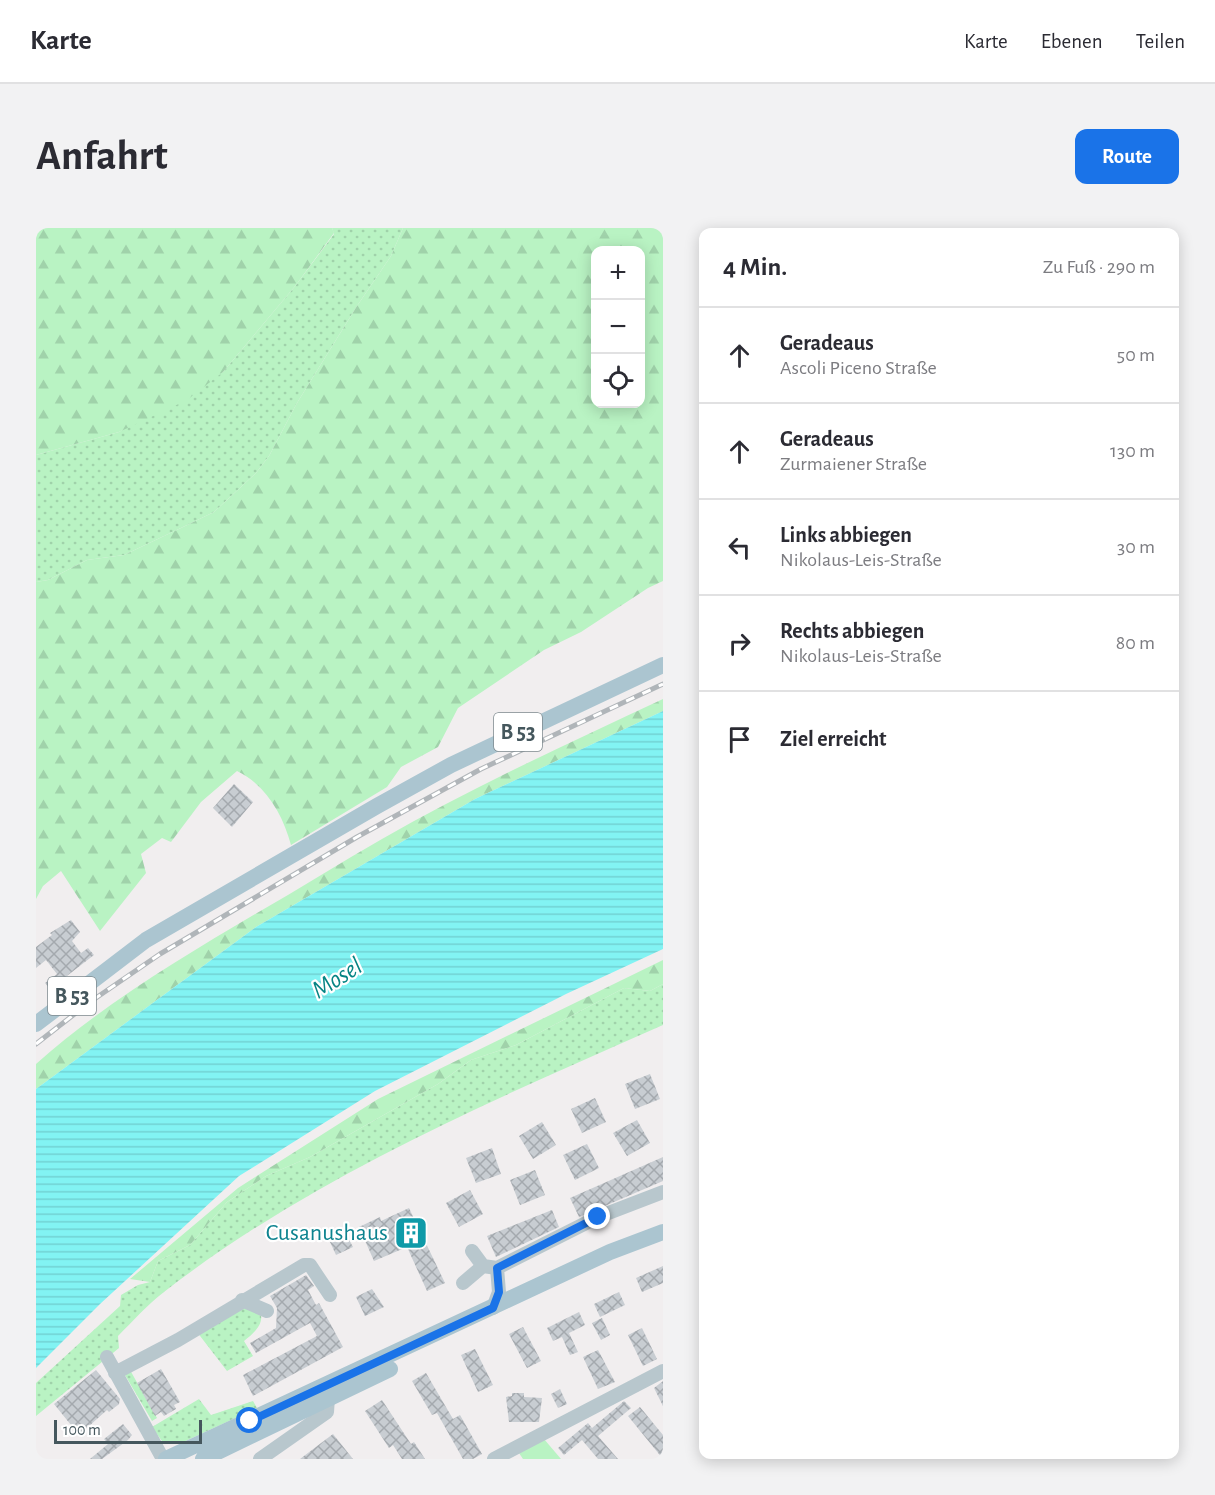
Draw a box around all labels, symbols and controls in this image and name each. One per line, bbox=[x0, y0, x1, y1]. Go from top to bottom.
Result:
text: Karte bbox=[30, 27, 92, 55]
text: Karte bbox=[964, 31, 1008, 52]
text: Ebenen bbox=[1041, 31, 1103, 52]
text: Teilen bbox=[1136, 31, 1185, 52]
button: Route bbox=[1075, 129, 1179, 184]
text: Anfahrt bbox=[36, 135, 168, 177]
map controls bbox=[591, 246, 645, 408]
button: + bbox=[591, 246, 645, 300]
text: 4 Min. bbox=[723, 254, 787, 280]
text: Zu Fuß · 290 m bbox=[1043, 257, 1155, 277]
button: − bbox=[591, 300, 645, 354]
text: Geradeaus bbox=[780, 332, 874, 354]
icon: ahead bbox=[723, 339, 756, 372]
text: 50 m bbox=[1117, 345, 1155, 365]
button: locate bbox=[591, 354, 645, 408]
text: Ascoli Piceno Straße bbox=[780, 358, 937, 378]
text: Geradeaus bbox=[780, 428, 874, 450]
icon: ahead bbox=[723, 435, 756, 468]
text: 130 m bbox=[1110, 441, 1155, 461]
text: Zurmaiener Straße bbox=[780, 454, 927, 474]
text: Links abbiegen bbox=[780, 524, 912, 546]
icon: left bbox=[723, 531, 756, 564]
text: 30 m bbox=[1117, 537, 1155, 557]
text: Nikolaus-Leis-Straße bbox=[780, 550, 942, 570]
text: Rechts abbiegen bbox=[780, 620, 924, 642]
icon: right bbox=[723, 627, 756, 660]
text: 80 m bbox=[1116, 633, 1155, 653]
text: Nikolaus-Leis-Straße bbox=[780, 646, 942, 666]
road number: B 53 bbox=[494, 713, 542, 751]
icon: arrive bbox=[723, 723, 756, 756]
text: Ziel erreicht bbox=[780, 728, 887, 750]
water label: Mosel bbox=[307, 953, 367, 1003]
road number: B 53 bbox=[48, 977, 96, 1015]
route end bbox=[584, 1203, 610, 1229]
building icon: Cusanushaus bbox=[393, 1215, 429, 1251]
place label: Cusanushaus bbox=[266, 1221, 388, 1245]
route start bbox=[236, 1407, 262, 1433]
scale bar bbox=[54, 1417, 202, 1444]
text: 100 m bbox=[63, 1422, 101, 1438]

